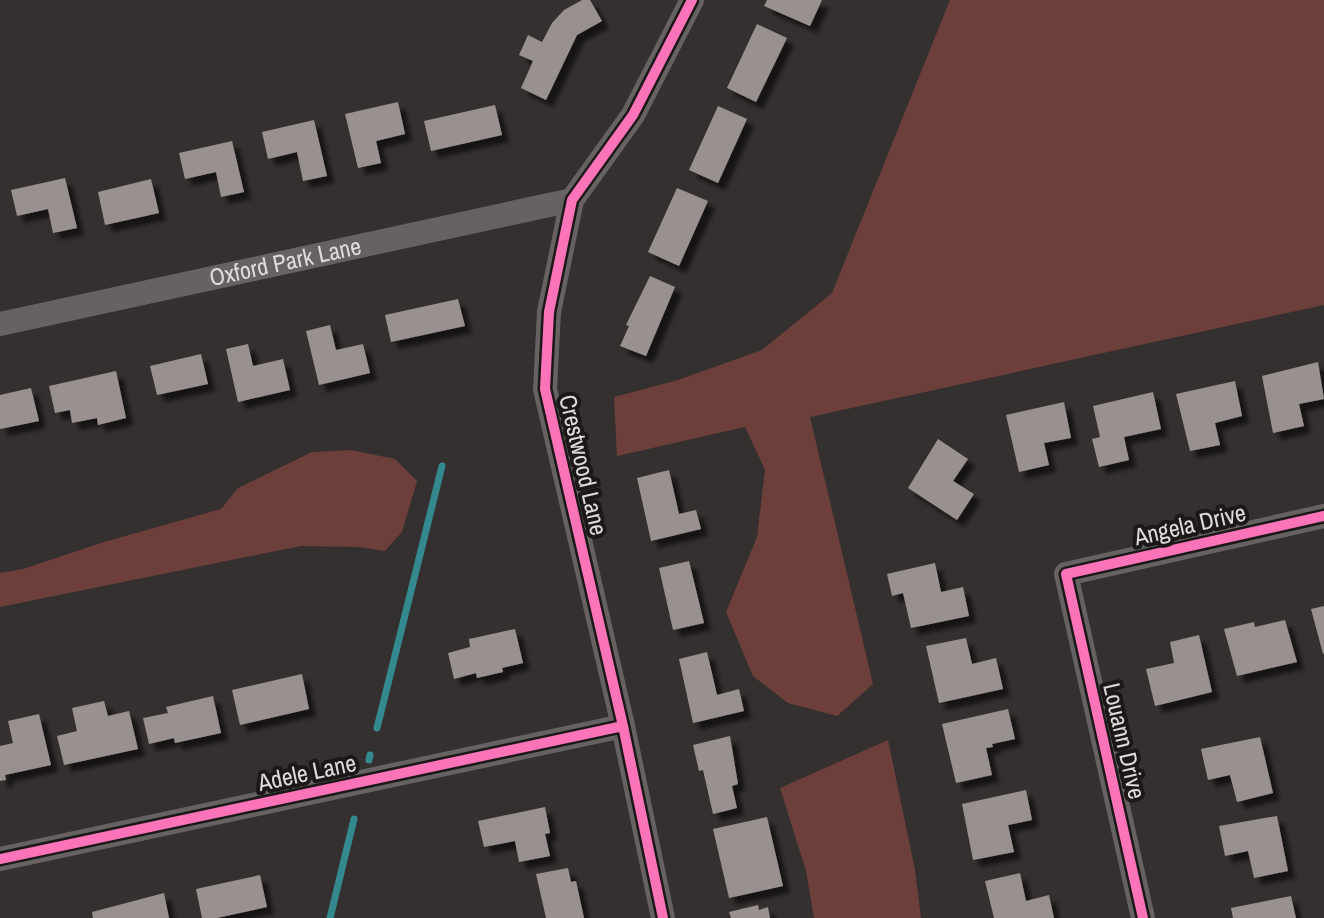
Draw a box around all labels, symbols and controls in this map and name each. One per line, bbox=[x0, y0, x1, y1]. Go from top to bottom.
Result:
street label: Oxford Park Lane bbox=[206, 229, 364, 293]
street label: Crestwood Lane bbox=[552, 391, 616, 538]
street label: Angela Drive bbox=[1130, 496, 1249, 553]
street label: Louann Drive bbox=[1096, 680, 1154, 802]
street label: Adele Lane bbox=[254, 746, 359, 798]

